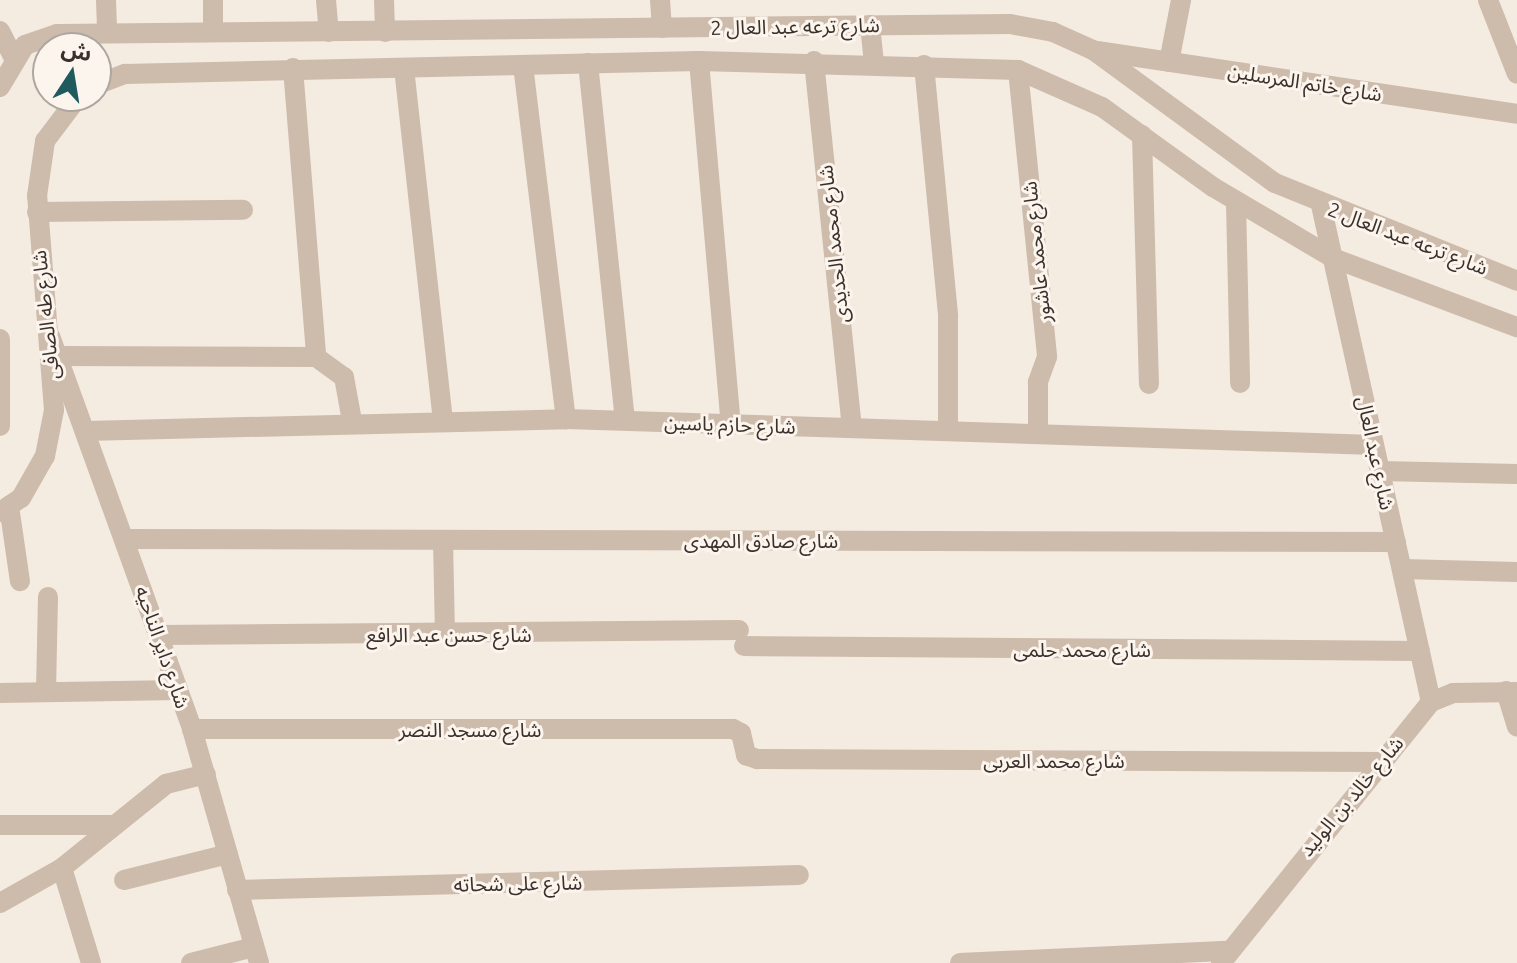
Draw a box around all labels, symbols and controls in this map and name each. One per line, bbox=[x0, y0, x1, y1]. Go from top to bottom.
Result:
street label: شارع ترعه عبد العال 2 bbox=[710, 13, 880, 39]
north arrow bbox=[32, 32, 112, 112]
text: ش bbox=[59, 35, 94, 65]
street label: شارع خاتم المرسلين bbox=[1226, 58, 1384, 106]
street label: شارع محمد الحديدى bbox=[813, 164, 853, 324]
street label: شارع محمد عاشور bbox=[1017, 180, 1055, 324]
street label: شارع ترعه عبد العال 2 bbox=[1325, 196, 1491, 280]
street label: شارع طه الصافى bbox=[26, 249, 64, 381]
street label: شارع عبد العال bbox=[1352, 394, 1400, 512]
street label: شارع حازم ياسين bbox=[664, 410, 796, 438]
street label: شارع صادق المهدى bbox=[684, 528, 838, 552]
street label: شارع داير الناحيه bbox=[131, 583, 195, 711]
street label: شارع حسن عبد الرافع bbox=[366, 622, 532, 646]
street label: شارع محمد حلمى bbox=[1013, 637, 1151, 661]
street label: شارع مسجد النصر bbox=[399, 717, 541, 741]
street label: شارع خالد بن الوليد bbox=[1294, 731, 1408, 861]
street label: شارع محمد العربى bbox=[983, 748, 1125, 772]
street label: شارع على شحاته bbox=[453, 870, 583, 896]

